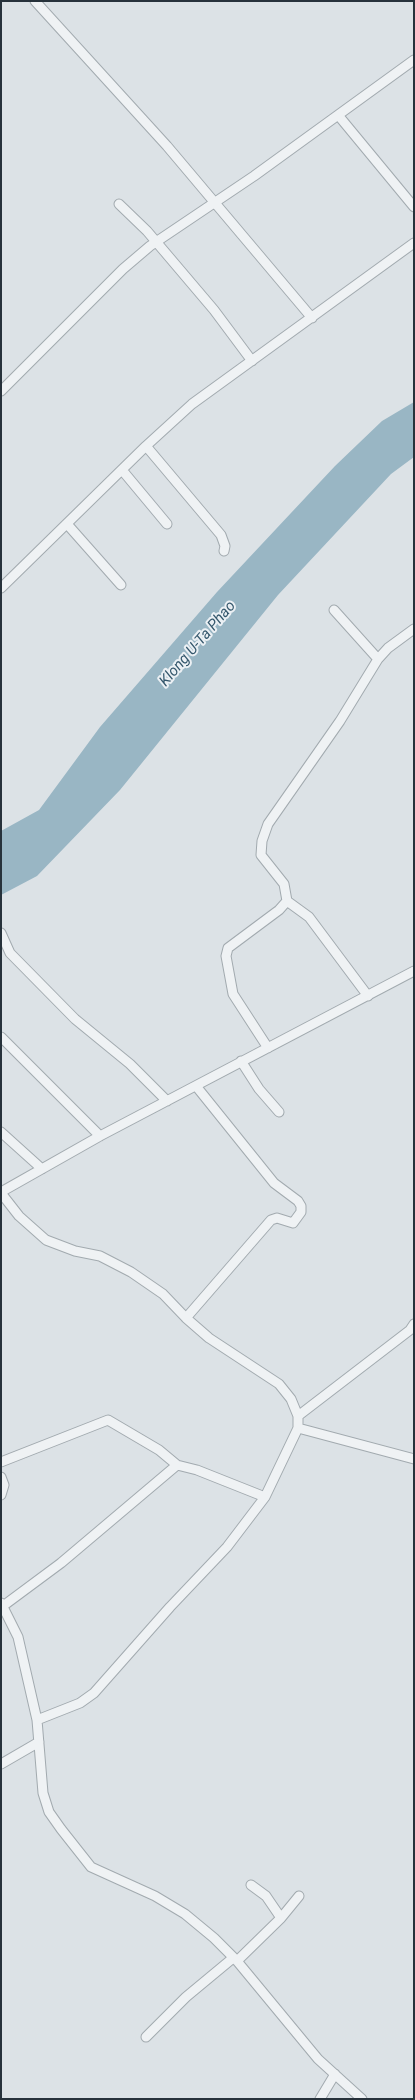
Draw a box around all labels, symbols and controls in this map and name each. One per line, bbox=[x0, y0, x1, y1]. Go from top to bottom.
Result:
water label: Klong U-Ta Phao bbox=[156, 598, 240, 690]

